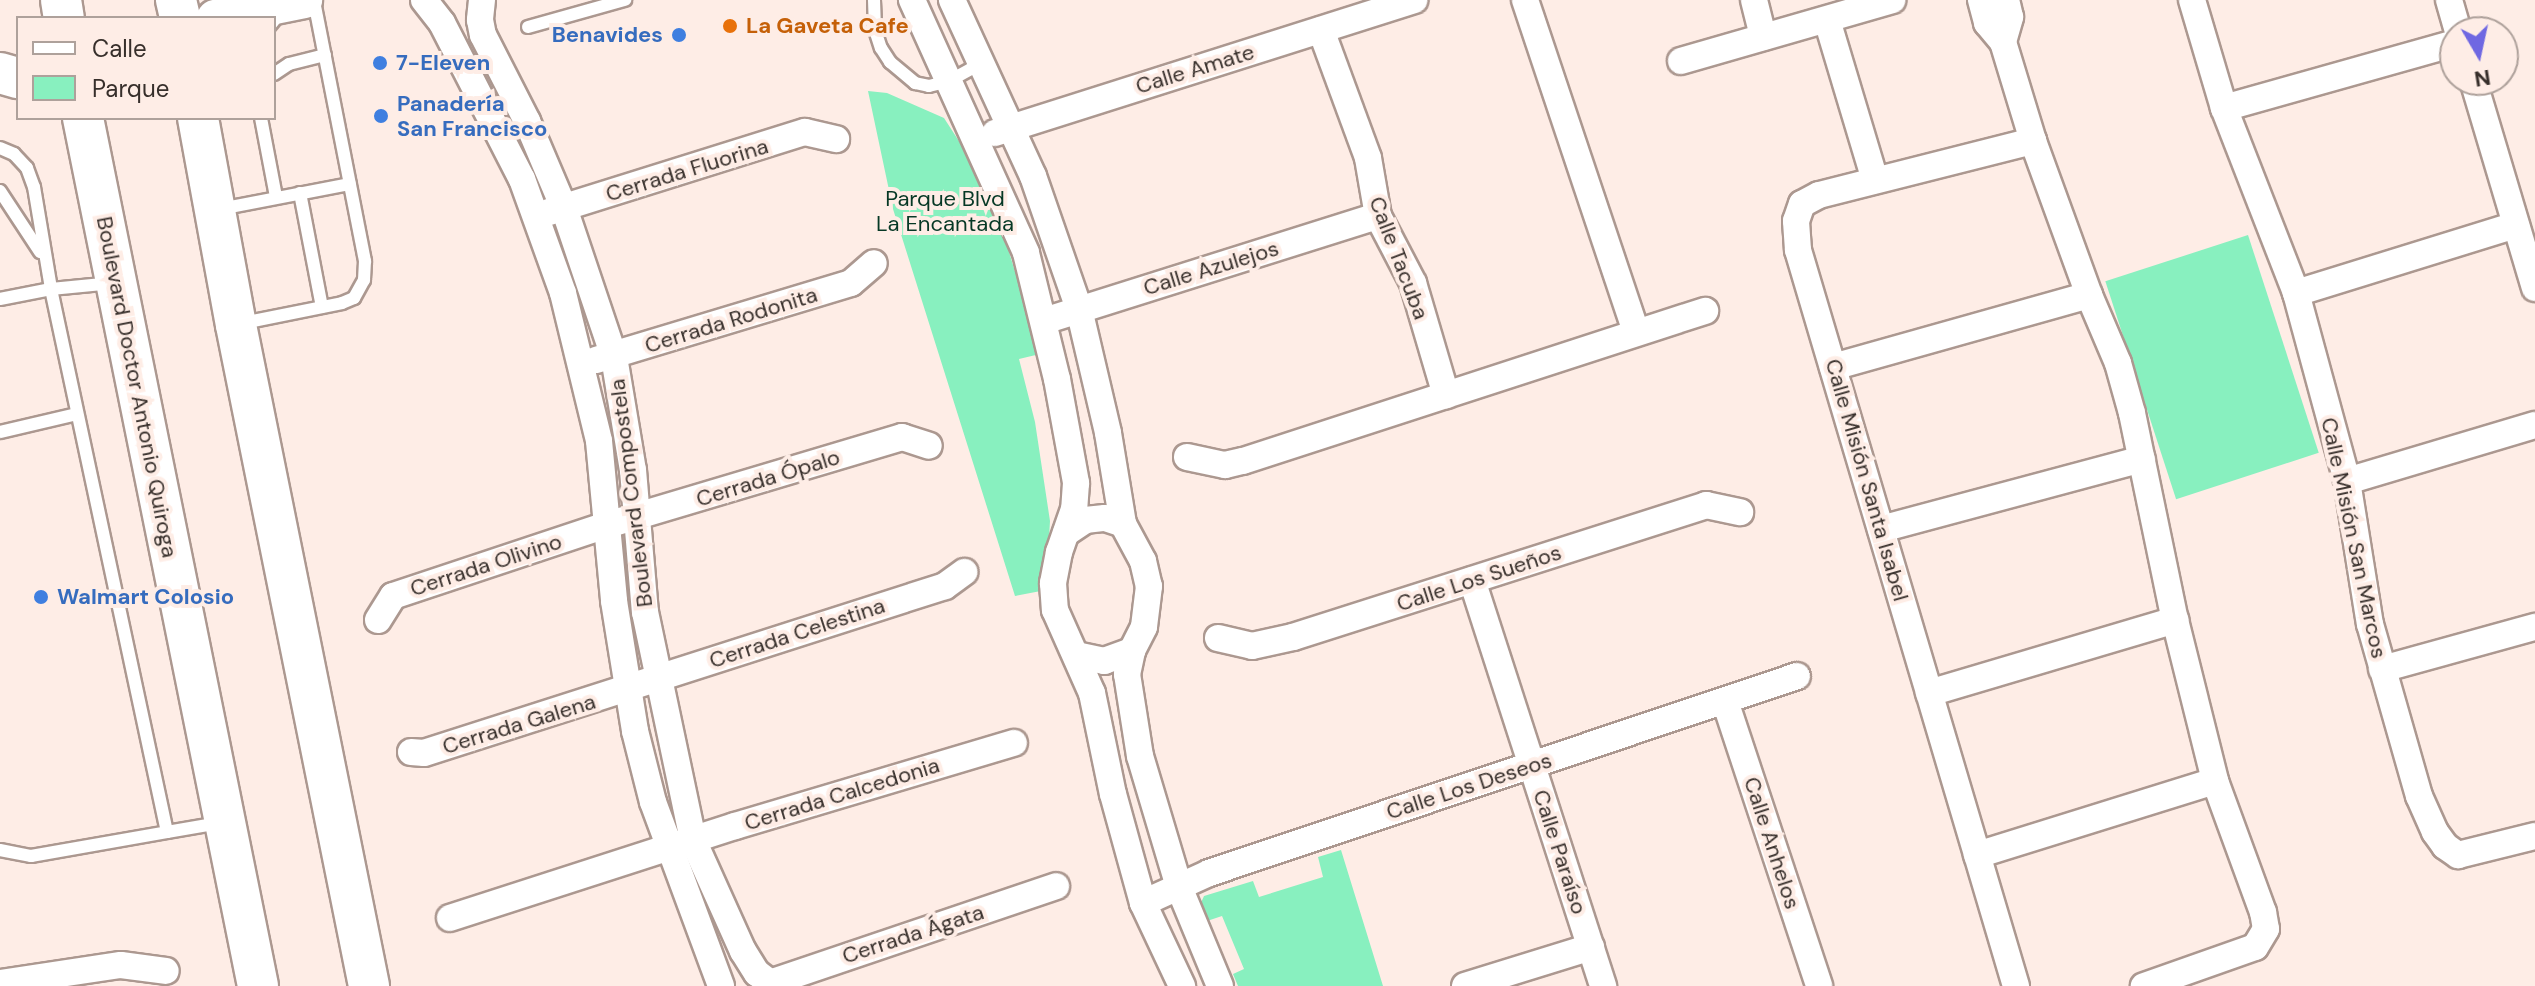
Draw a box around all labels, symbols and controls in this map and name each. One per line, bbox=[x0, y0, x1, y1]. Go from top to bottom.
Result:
place label: La Gaveta Cafe bbox=[746, 13, 909, 39]
legend bbox=[16, 16, 276, 120]
north arrow bbox=[2439, 16, 2519, 96]
marker: La Gaveta Cafe bbox=[721, 17, 739, 35]
place label: Benavides bbox=[552, 22, 663, 48]
marker: Benavides bbox=[670, 26, 688, 44]
text: Calle bbox=[92, 33, 147, 64]
street label: Calle Amate bbox=[1133, 38, 1257, 100]
place label: 7-Eleven bbox=[396, 50, 490, 76]
marker: 7-Eleven bbox=[371, 54, 389, 72]
text: N bbox=[2472, 63, 2493, 94]
text: Parque bbox=[92, 73, 169, 104]
place label: Panadería San Francisco bbox=[397, 90, 547, 142]
marker: Panadería San Francisco bbox=[372, 107, 390, 125]
street label: Cerrada Fluorina bbox=[603, 133, 771, 207]
park label: Parque Blvd La Encantada bbox=[876, 185, 1014, 236]
street label: Calle Tacuba bbox=[1363, 193, 1435, 323]
street label: Boulevard Doctor Antonio Quiroga bbox=[91, 214, 183, 560]
street label: Calle Azulejos bbox=[1140, 235, 1282, 301]
street label: Cerrada Rodonita bbox=[642, 281, 820, 359]
street label: Calle Misión Santa Isabel bbox=[1820, 356, 1914, 604]
street label: Boulevard Compostela bbox=[604, 377, 658, 609]
street label: Calle Misión San Marcos bbox=[2316, 415, 2392, 661]
street label: Cerrada Ópalo bbox=[693, 444, 843, 512]
street label: Cerrada Olivino bbox=[407, 528, 565, 602]
street label: Calle Los Sueños bbox=[1393, 539, 1565, 617]
place label: Walmart Colosio bbox=[57, 584, 234, 610]
marker: Walmart Colosio bbox=[32, 588, 50, 606]
street label: Cerrada Celestina bbox=[706, 592, 888, 674]
street label: Cerrada Galena bbox=[439, 688, 599, 760]
street label: Calle Los Deseos bbox=[1383, 747, 1555, 825]
street label: Cerrada Calcedonia bbox=[741, 752, 943, 836]
street label: Calle Anhelos bbox=[1738, 774, 1806, 912]
street label: Calle Paraíso bbox=[1527, 786, 1593, 918]
street label: Cerrada Ágata bbox=[839, 899, 987, 969]

